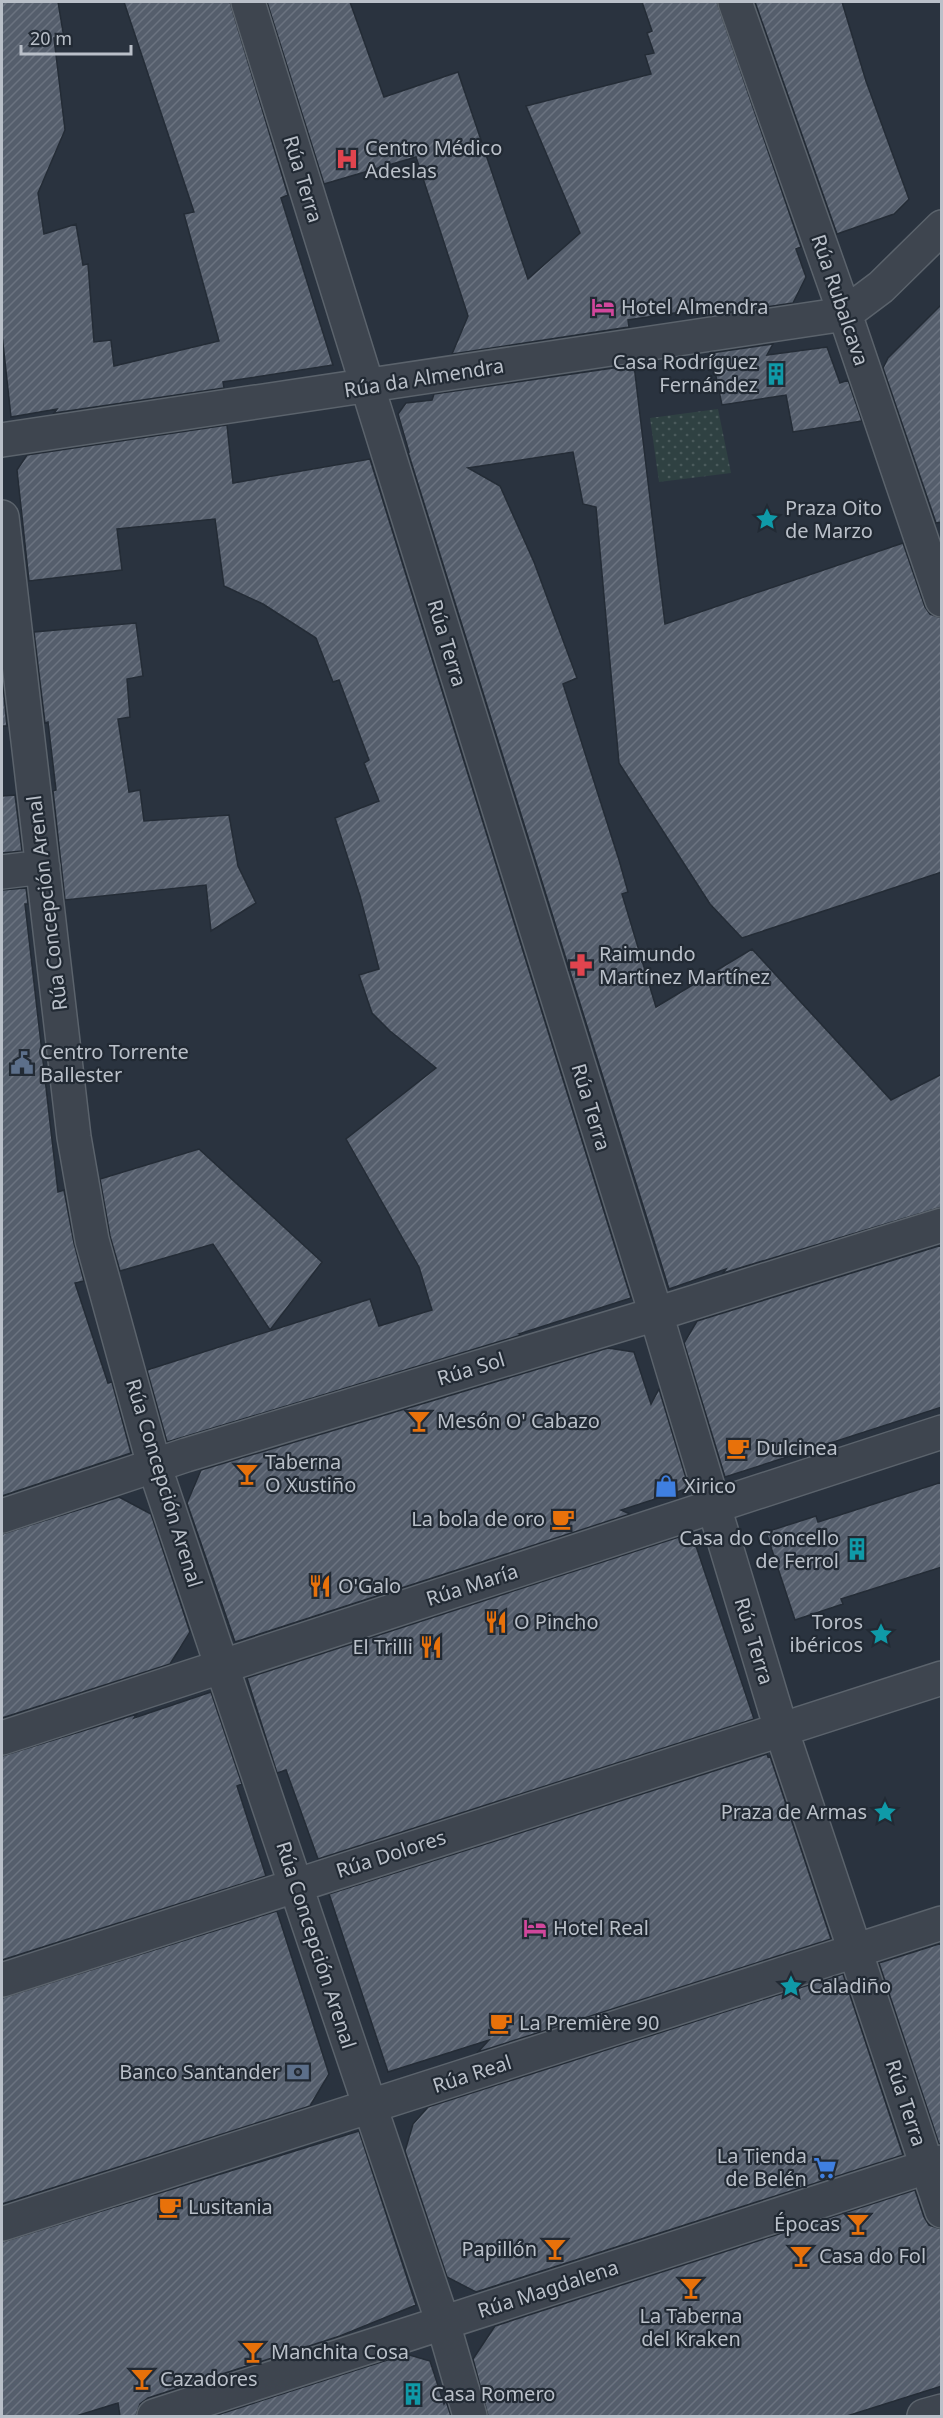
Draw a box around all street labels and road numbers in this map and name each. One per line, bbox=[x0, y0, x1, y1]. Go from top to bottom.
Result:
street label: Rúa Terra bbox=[277, 132, 329, 226]
street label: Rúa Rubalcava bbox=[805, 231, 876, 369]
street label: Rúa da Almendra bbox=[342, 352, 506, 403]
street label: Rúa Terra bbox=[421, 596, 473, 690]
street label: Rúa Concepción Arenal bbox=[20, 794, 73, 1012]
street label: Rúa Terra bbox=[565, 1060, 617, 1154]
street label: Rúa Sol bbox=[434, 1345, 508, 1392]
street label: Rúa Concepción Arenal bbox=[120, 1375, 209, 1590]
street label: Rúa María bbox=[422, 1557, 521, 1612]
street label: Rúa Terra bbox=[728, 1594, 780, 1688]
street label: Rúa Dolores bbox=[333, 1823, 449, 1884]
street label: Rúa Concepción Arenal bbox=[270, 1838, 363, 2052]
street label: Rúa Real bbox=[429, 2048, 515, 2099]
street label: Rúa Terra bbox=[880, 2056, 933, 2150]
street label: Rúa Magdalena bbox=[474, 2253, 622, 2324]

